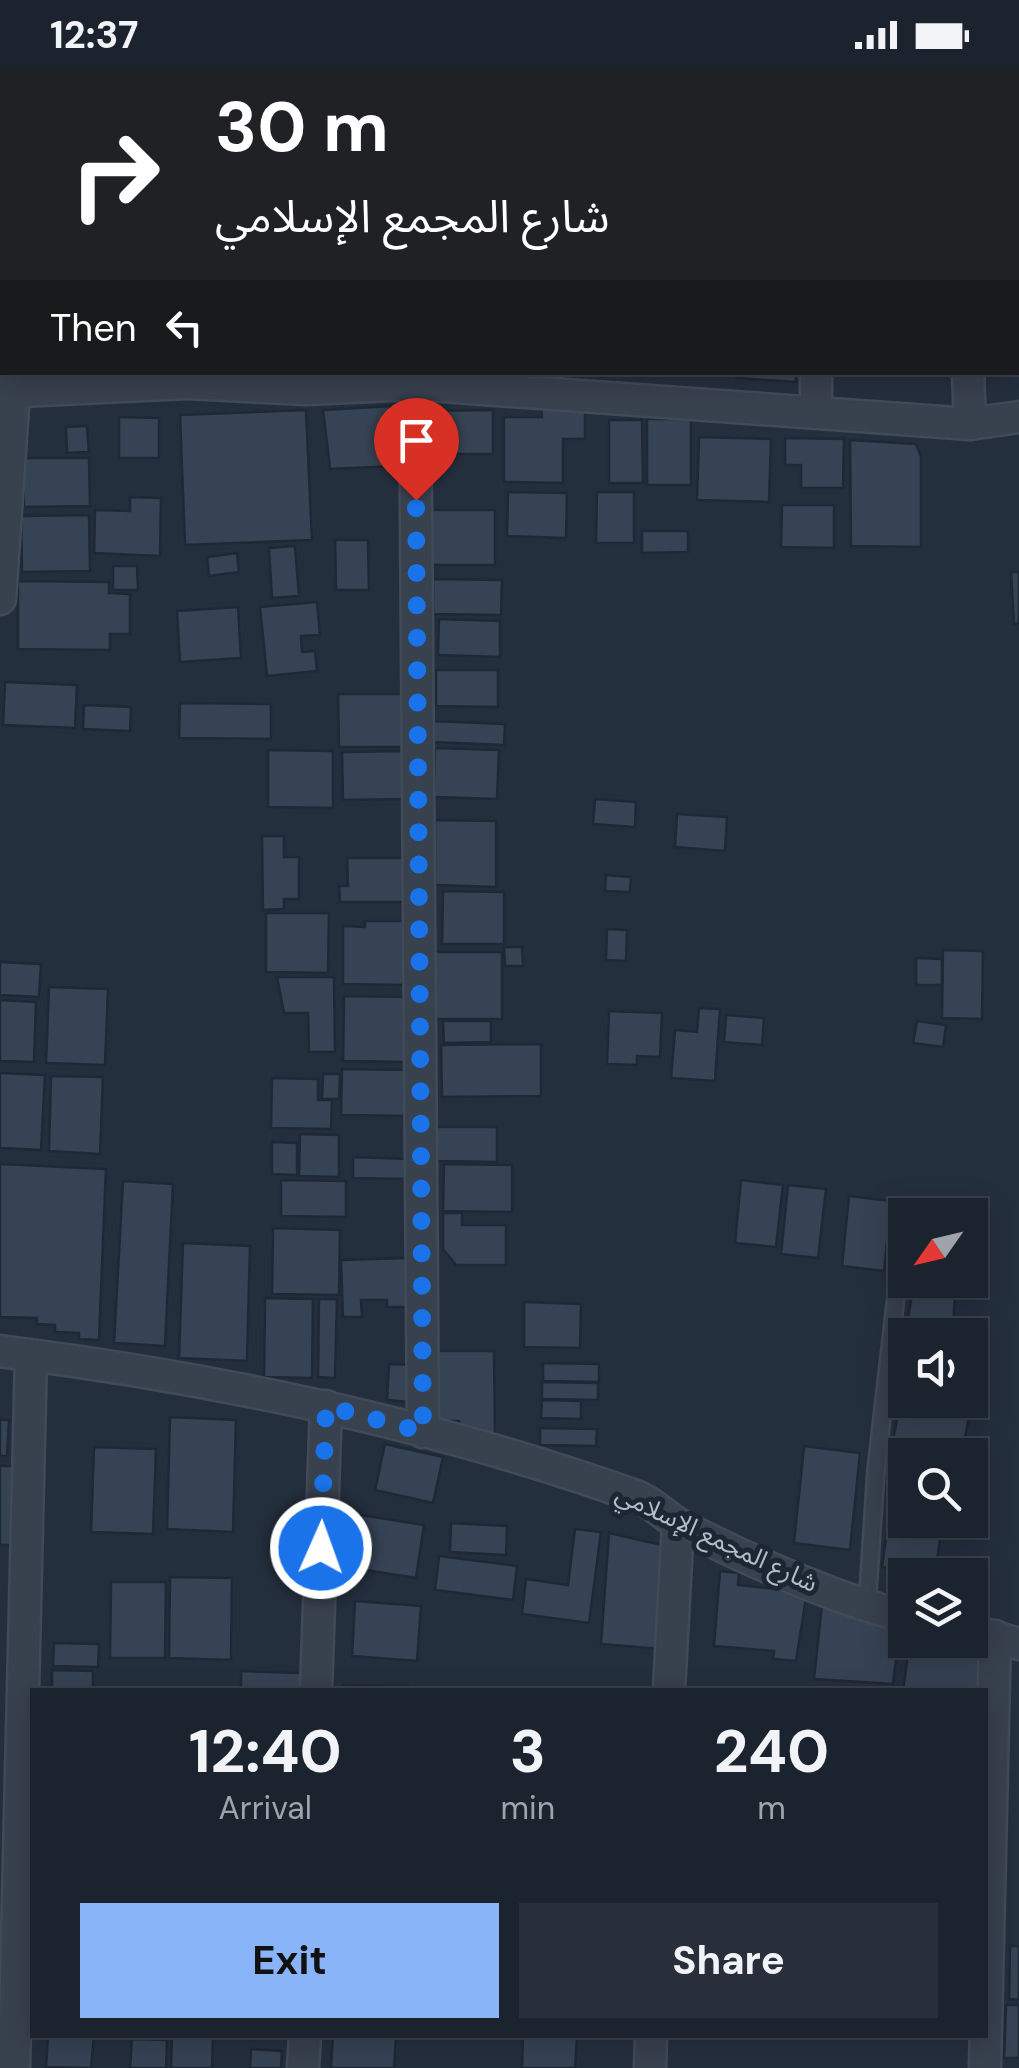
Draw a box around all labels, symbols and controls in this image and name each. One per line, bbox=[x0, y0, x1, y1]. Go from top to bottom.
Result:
text: 12:37 bbox=[50, 10, 138, 60]
text: 30 m bbox=[215, 82, 389, 173]
icon: right bbox=[50, 110, 180, 240]
text: شارع المجمع الإسلامي bbox=[215, 187, 610, 246]
icon: left bbox=[157, 300, 212, 355]
text: Then bbox=[50, 303, 137, 353]
pin bbox=[374, 398, 459, 501]
icon: arrive bbox=[389, 413, 444, 468]
north arrow bbox=[888, 1198, 988, 1298]
map controls bbox=[888, 1198, 988, 1658]
button: sound bbox=[888, 1318, 988, 1418]
button: search bbox=[888, 1438, 988, 1538]
street label: شارع المجمع الإسلامي bbox=[609, 1477, 823, 1602]
position arrow bbox=[269, 1496, 373, 1600]
button: layers bbox=[888, 1558, 988, 1658]
text: 12:40 bbox=[189, 1712, 342, 1791]
text: 3 bbox=[510, 1712, 546, 1791]
text: 240 bbox=[714, 1712, 829, 1791]
text: Arrival bbox=[219, 1787, 312, 1829]
text: min bbox=[500, 1787, 555, 1829]
text: m bbox=[757, 1787, 786, 1829]
button: Exit bbox=[80, 1903, 499, 2018]
button: Share bbox=[519, 1903, 938, 2018]

